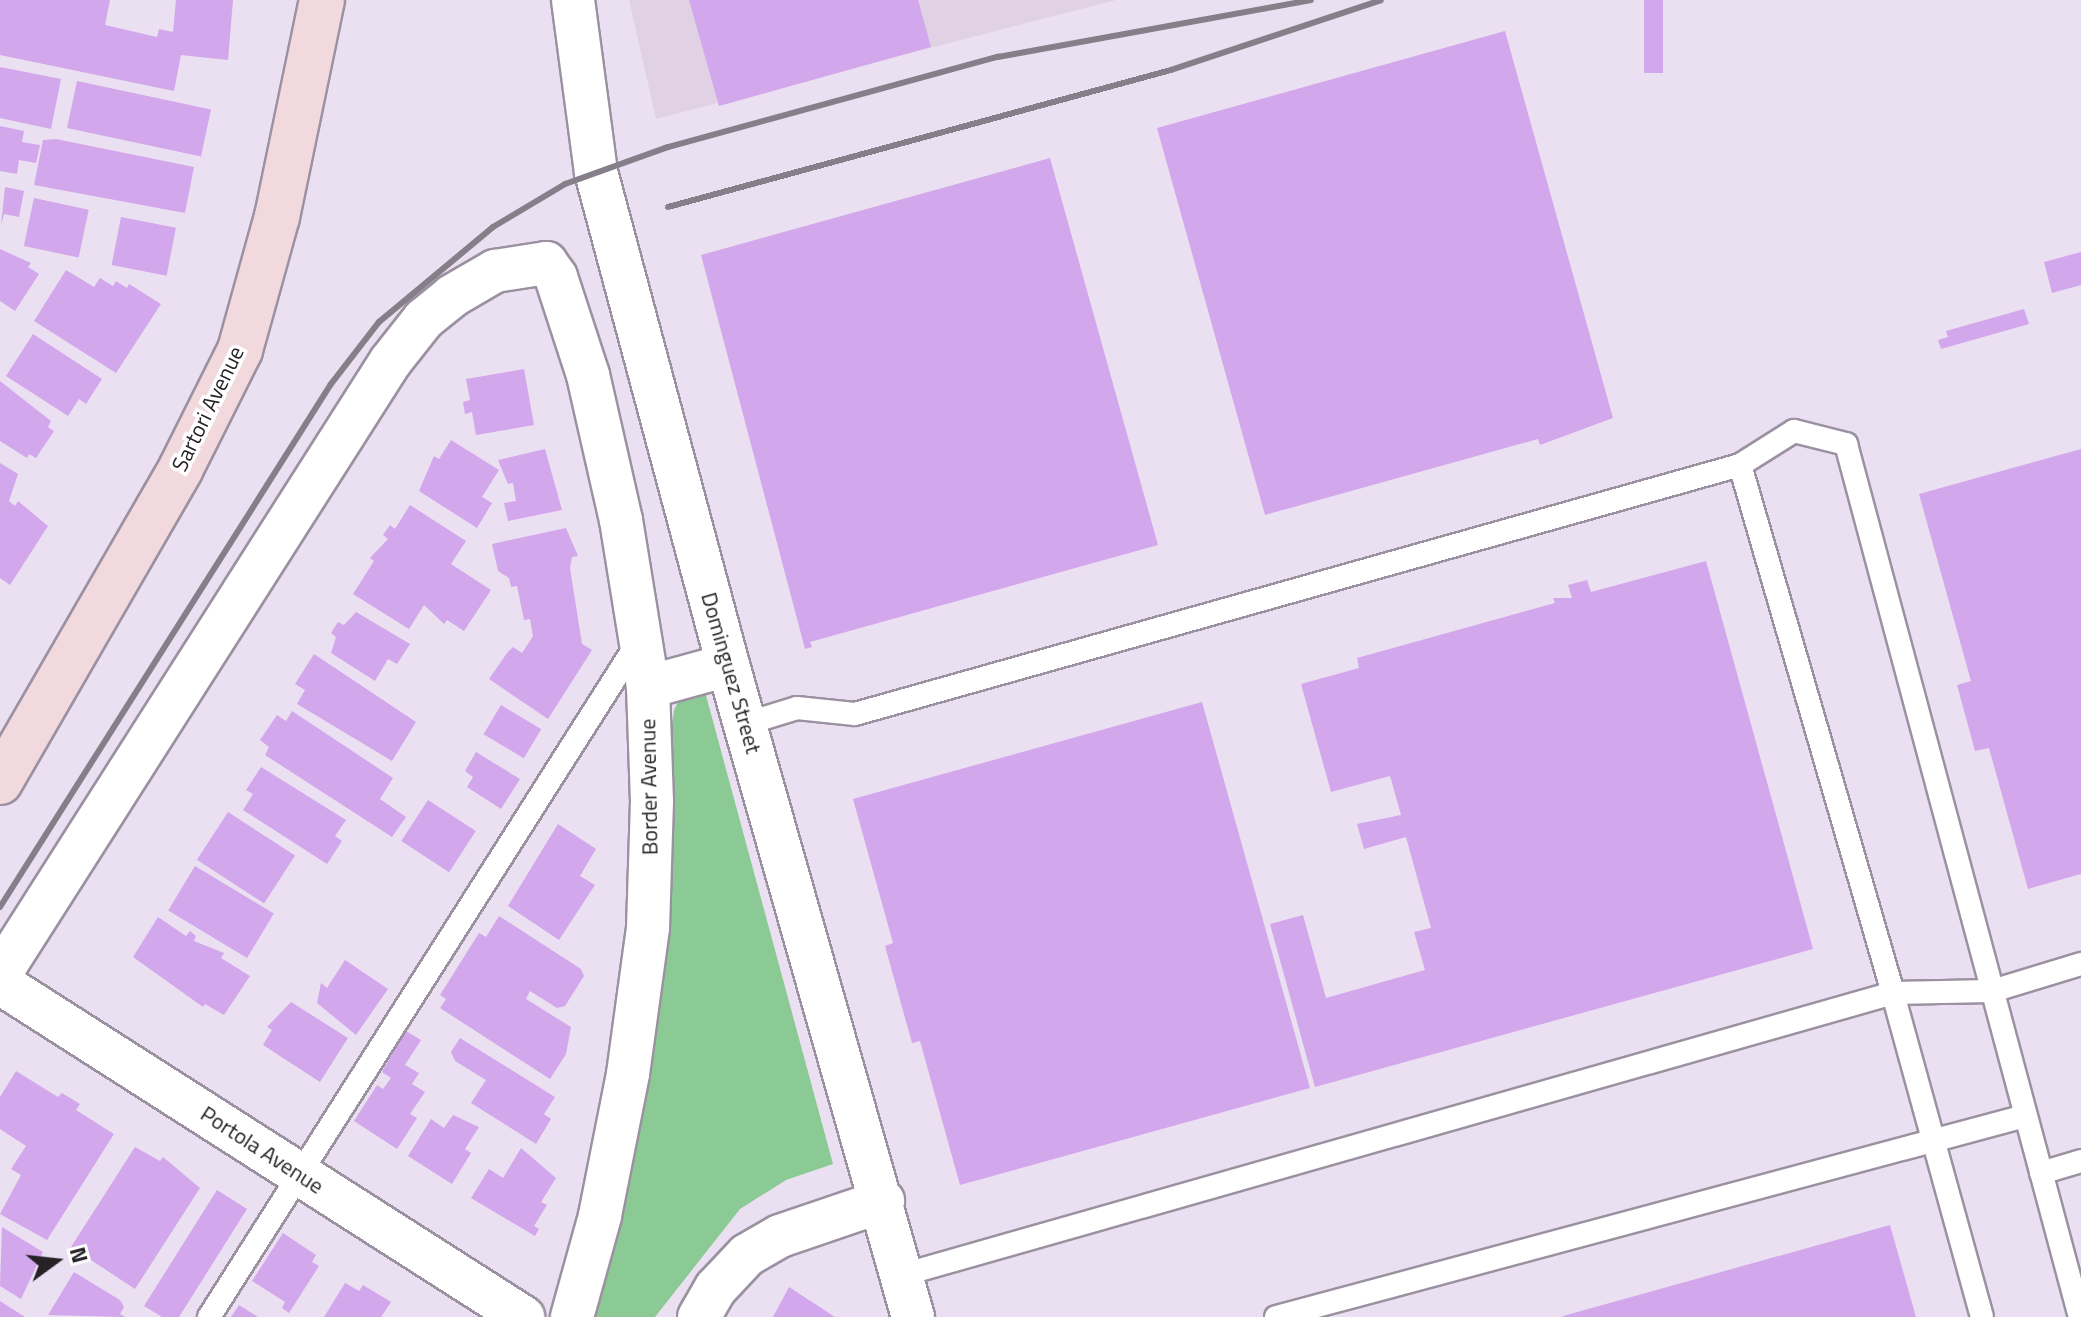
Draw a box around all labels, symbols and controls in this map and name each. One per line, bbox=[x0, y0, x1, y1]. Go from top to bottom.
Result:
street label: Sartori Avenue bbox=[166, 342, 250, 476]
street label: Dominguez Street bbox=[695, 589, 767, 757]
street label: Border Avenue bbox=[635, 719, 663, 855]
street label: Portola Avenue bbox=[196, 1100, 328, 1200]
north arrow bbox=[16, 1221, 96, 1301]
text: N bbox=[61, 1243, 98, 1267]

